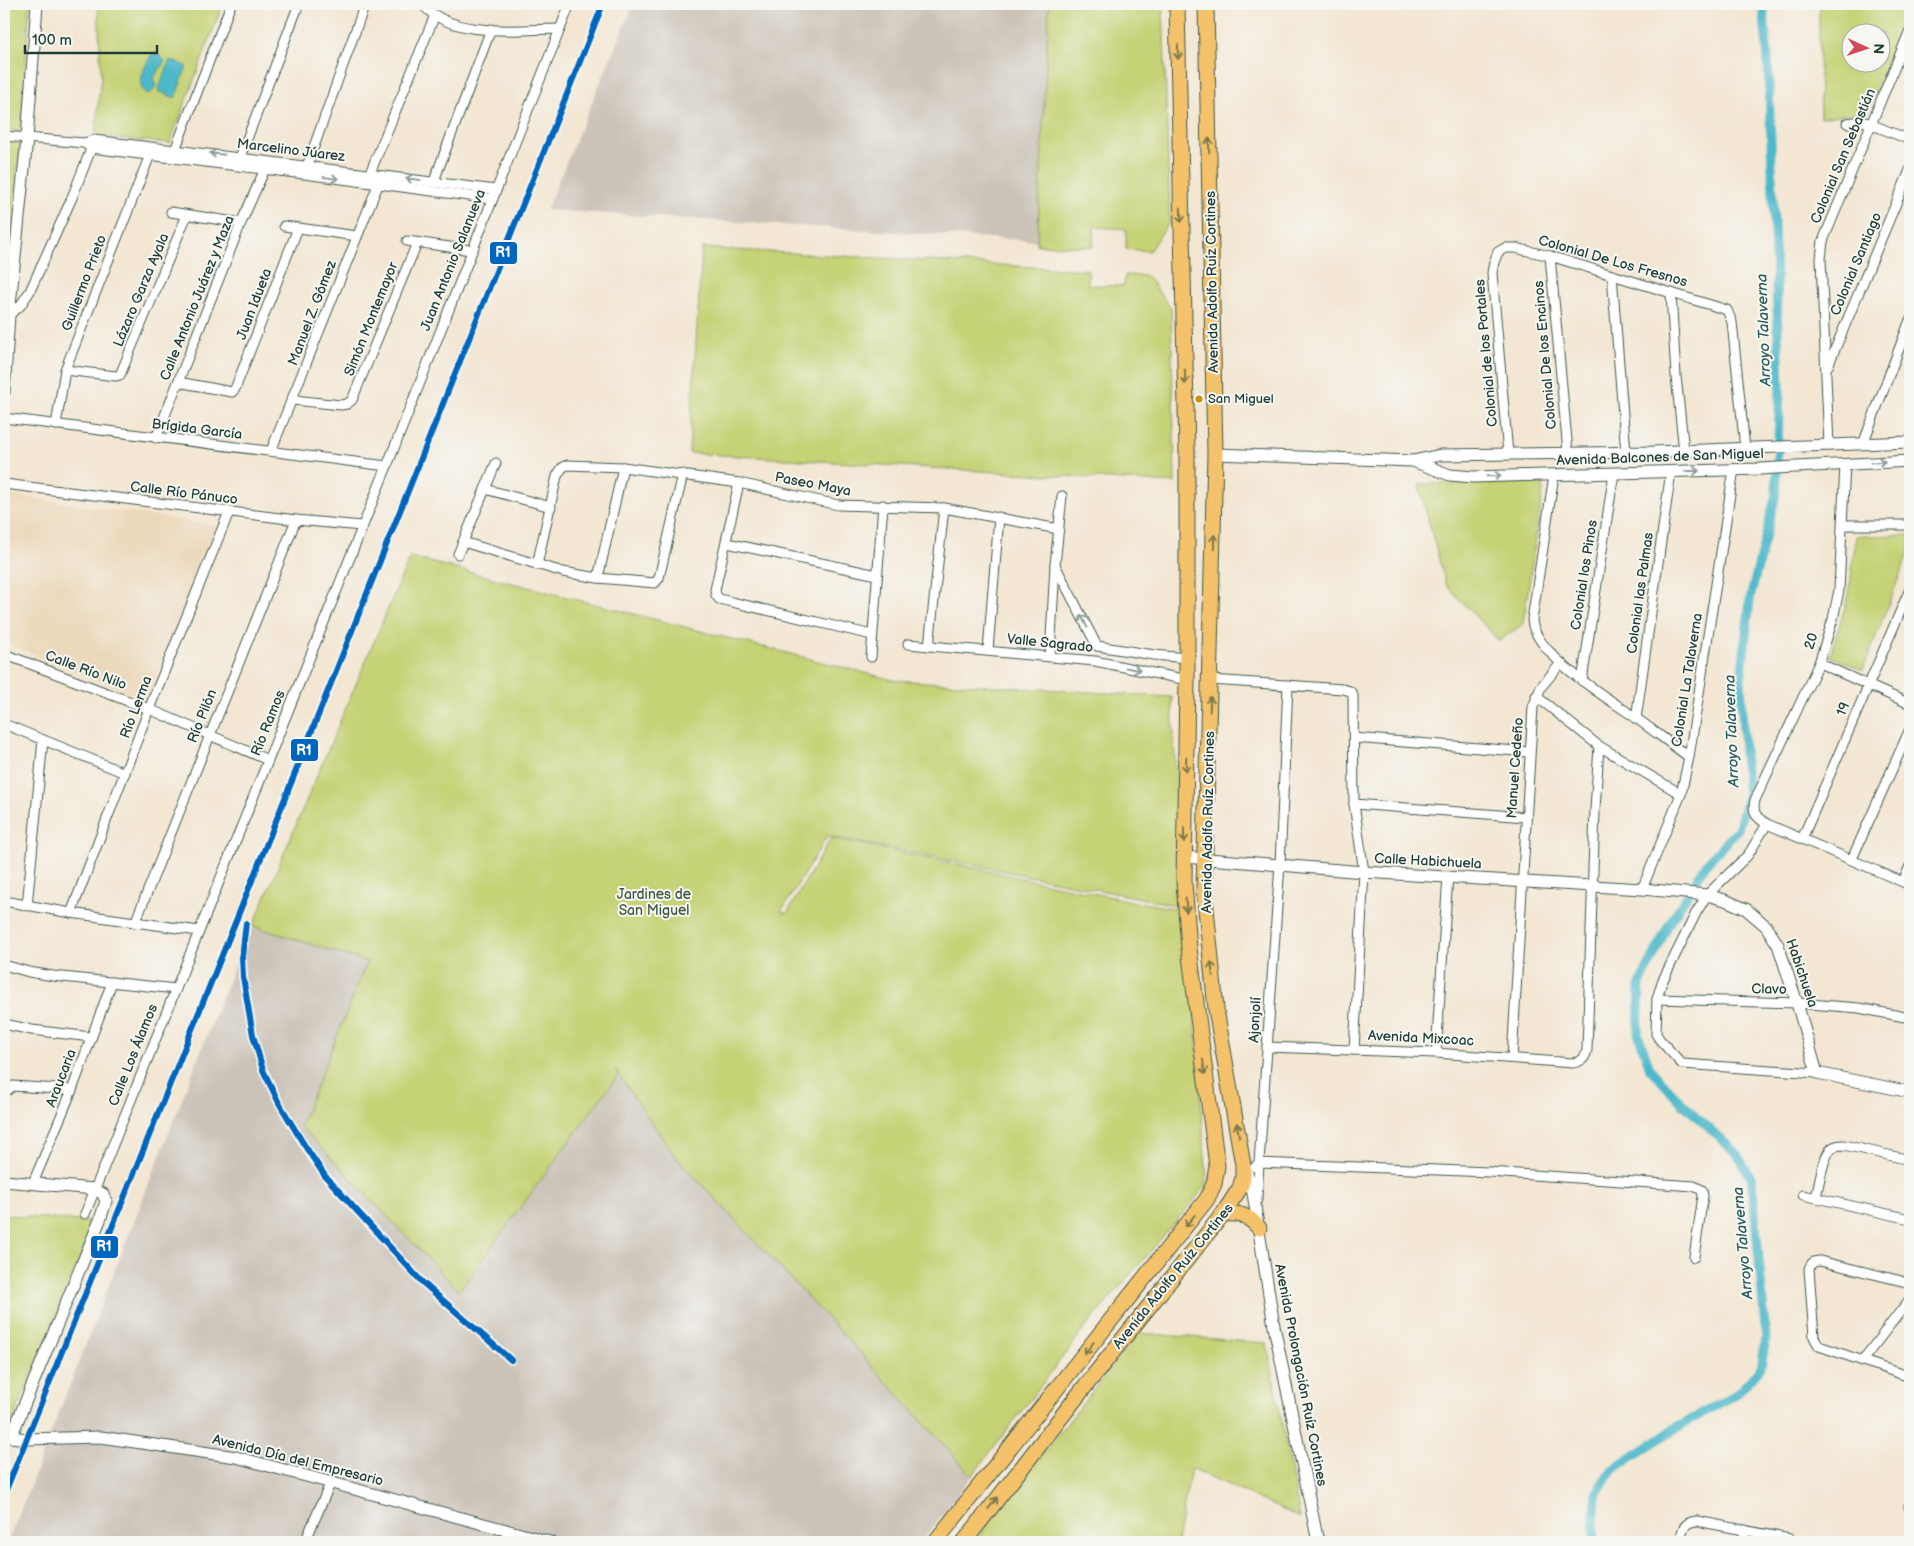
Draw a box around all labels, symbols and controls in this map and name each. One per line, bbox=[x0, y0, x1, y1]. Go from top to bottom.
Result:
scale bar bbox=[25, 22, 158, 54]
north arrow bbox=[1842, 22, 1892, 72]
text: 100 m bbox=[32, 31, 72, 50]
text: N bbox=[1870, 43, 1887, 54]
one-way arrow bbox=[1173, 44, 1183, 60]
street label: Colonial San Sebastián bbox=[1807, 86, 1879, 226]
street label: Marcelino Júarez bbox=[236, 135, 346, 165]
one-way arrow bbox=[1204, 137, 1214, 154]
one-way arrow bbox=[209, 149, 225, 159]
one-way arrow bbox=[322, 173, 338, 183]
one-way arrow bbox=[405, 174, 421, 184]
street label: Juan Antonio Salanueva bbox=[417, 187, 489, 333]
street label: Avenida Adolfo Ruíz Cortines bbox=[1202, 191, 1222, 373]
one-way arrow bbox=[1177, 207, 1186, 223]
street label: Colonial Santiago bbox=[1827, 210, 1885, 318]
street label: Calle Antonio Juárez y Maza bbox=[156, 213, 238, 383]
street label: Lázaro Garza Ayala bbox=[109, 231, 173, 349]
street label: Guillermo Prieto bbox=[58, 232, 110, 333]
street label: Colonial De Los Fresnos bbox=[1536, 232, 1690, 290]
line badge: R1 bbox=[489, 241, 518, 265]
text: R1 bbox=[495, 244, 511, 261]
street label: Manuel Z. Gómez bbox=[284, 258, 340, 368]
street label: Simón Montemayor bbox=[340, 259, 402, 379]
street label: Juan Idueta bbox=[233, 266, 275, 342]
water label: Arroyo Talaverna bbox=[1753, 273, 1775, 388]
street label: Colonial de los Portales bbox=[1471, 278, 1501, 428]
street label: Colonial De los Encinos bbox=[1530, 280, 1560, 430]
one-way arrow bbox=[1181, 369, 1190, 385]
place label: San Miguel bbox=[1208, 391, 1274, 407]
marker: San Miguel bbox=[1194, 394, 1204, 404]
street label: Brígida García bbox=[151, 415, 243, 443]
street label: Avenida Balcones de San Miguel bbox=[1556, 445, 1764, 469]
one-way arrow bbox=[1870, 458, 1886, 467]
one-way arrow bbox=[1683, 466, 1699, 475]
street label: Paseo Maya bbox=[774, 468, 852, 500]
one-way arrow bbox=[1486, 471, 1502, 481]
street label: Calle Río Pánuco bbox=[129, 478, 239, 508]
street label: Colonial los Pinos bbox=[1567, 519, 1601, 631]
street label: Colonial las Palmas bbox=[1623, 531, 1657, 655]
one-way arrow bbox=[1210, 534, 1219, 550]
street label: Colonial La Talaverna bbox=[1668, 612, 1706, 748]
one-way arrow bbox=[1079, 614, 1089, 629]
street label: Valle Sagrado bbox=[1006, 630, 1094, 656]
street label: 20 bbox=[1800, 631, 1822, 651]
street label: Calle Río Nilo bbox=[43, 647, 129, 693]
one-way arrow bbox=[1124, 664, 1140, 674]
street label: Río Lerma bbox=[116, 673, 156, 741]
water label: Arroyo Talaverna bbox=[1721, 674, 1743, 789]
street label: Río Pilón bbox=[184, 687, 220, 745]
street label: Río Ramos bbox=[247, 688, 289, 758]
one-way arrow bbox=[1205, 697, 1215, 713]
street label: 19 bbox=[1833, 699, 1853, 719]
street label: Manuel Cedeño bbox=[1503, 717, 1527, 819]
street label: Avenida Adolfo Ruíz Cortines bbox=[1198, 731, 1218, 913]
line badge: R1 bbox=[290, 738, 319, 762]
text: R1 bbox=[296, 742, 312, 759]
one-way arrow bbox=[1181, 755, 1191, 771]
one-way arrow bbox=[1179, 826, 1189, 843]
street label: Calle Habichuela bbox=[1374, 850, 1482, 872]
park label: Jardines de San Miguel bbox=[617, 886, 691, 919]
one-way arrow bbox=[1181, 897, 1190, 913]
street label: Habichuela bbox=[1782, 936, 1822, 1010]
one-way arrow bbox=[1207, 961, 1217, 977]
street label: Clavo bbox=[1751, 980, 1787, 998]
street label: Ajonjolí bbox=[1245, 996, 1265, 1043]
street label: Calle Los Álamos bbox=[104, 1001, 161, 1108]
street label: Avenida Mixcoac bbox=[1368, 1027, 1474, 1049]
street label: Araucaria bbox=[42, 1047, 80, 1109]
one-way arrow bbox=[1199, 1059, 1209, 1075]
one-way arrow bbox=[1232, 1122, 1242, 1138]
water label: Arroyo Talaverna bbox=[1729, 1186, 1757, 1301]
street label: Avenida Adolfo Ruíz Cortines bbox=[1109, 1200, 1237, 1352]
one-way arrow bbox=[1184, 1214, 1195, 1227]
line badge: R1 bbox=[90, 1235, 119, 1259]
text: R1 bbox=[96, 1238, 112, 1255]
street label: Avenida Prolongación Ruíz Cortines bbox=[1271, 1262, 1331, 1488]
one-way arrow bbox=[1083, 1341, 1094, 1354]
street label: Avenida Día del Empresario bbox=[211, 1431, 385, 1489]
one-way arrow bbox=[988, 1497, 999, 1510]

